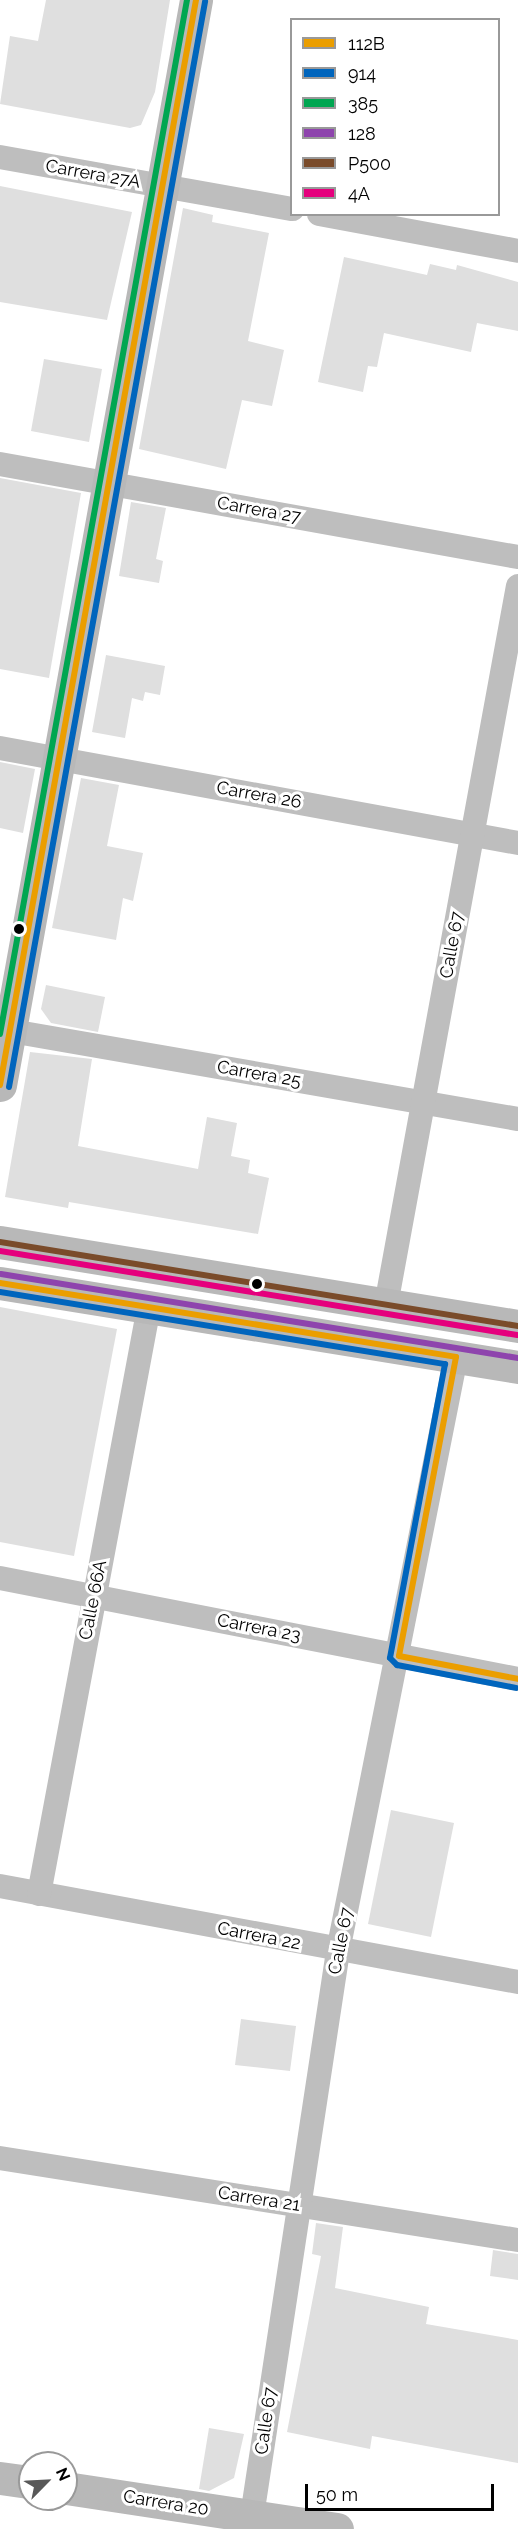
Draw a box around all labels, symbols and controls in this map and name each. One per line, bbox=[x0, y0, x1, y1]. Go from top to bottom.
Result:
legend bbox=[290, 18, 500, 216]
text: 112B bbox=[348, 33, 385, 54]
text: 914 bbox=[348, 63, 376, 84]
text: 385 bbox=[348, 93, 378, 114]
text: 128 bbox=[348, 123, 376, 144]
text: P500 bbox=[348, 153, 391, 174]
street label: Carrera 27A bbox=[44, 155, 142, 193]
text: 4A bbox=[348, 183, 370, 204]
street label: Carrera 27 bbox=[215, 492, 303, 528]
street label: Carrera 26 bbox=[215, 777, 303, 813]
street label: Calle 67 bbox=[435, 910, 469, 980]
unlabelled marker bbox=[13, 923, 25, 935]
street label: Carrera 25 bbox=[215, 1056, 303, 1092]
unlabelled marker bbox=[251, 1278, 263, 1290]
street label: Calle 66A bbox=[75, 1558, 111, 1642]
street label: Carrera 23 bbox=[215, 1609, 303, 1647]
street label: Calle 67 bbox=[324, 1906, 358, 1976]
street label: Carrera 22 bbox=[215, 1917, 303, 1955]
street label: Carrera 21 bbox=[216, 2182, 302, 2216]
street label: Calle 67 bbox=[251, 2386, 281, 2456]
north arrow bbox=[18, 2451, 78, 2511]
text: N bbox=[52, 2465, 74, 2484]
scale bar bbox=[308, 2472, 497, 2510]
text: 50 m bbox=[316, 2484, 358, 2505]
street label: Carrera 20 bbox=[122, 2486, 210, 2520]

